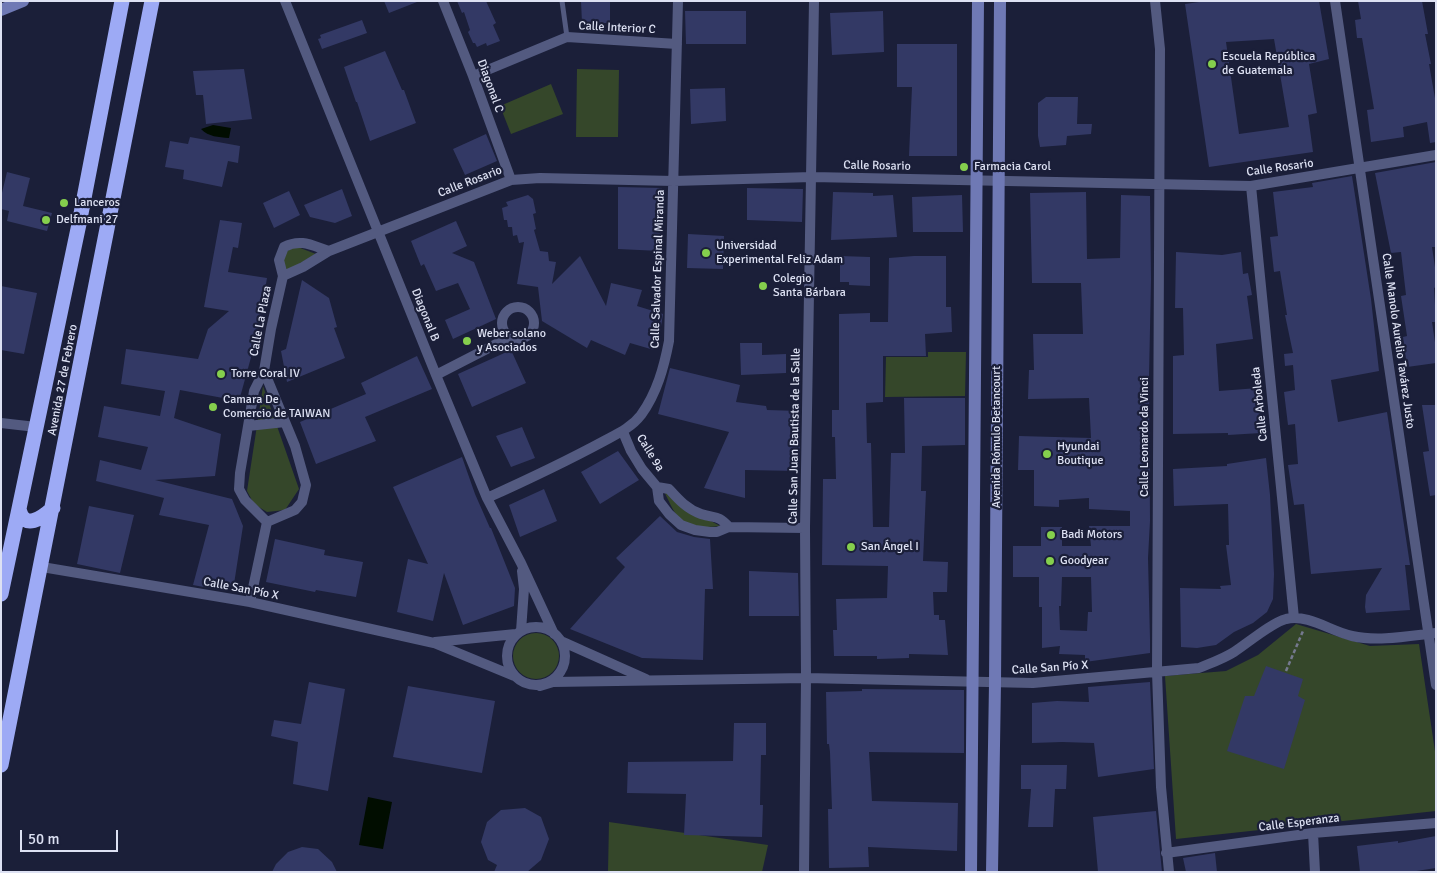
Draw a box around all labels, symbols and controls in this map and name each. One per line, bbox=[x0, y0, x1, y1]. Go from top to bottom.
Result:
street label: Calle Interior C bbox=[578, 19, 656, 37]
place label: Escuela República de Guatemala bbox=[1222, 50, 1315, 78]
street label: Diagonal C bbox=[474, 57, 506, 115]
marker: Escuela República de Guatemala bbox=[1206, 58, 1218, 70]
street label: Calle Rosario bbox=[1246, 156, 1314, 180]
street label: Calle Rosario bbox=[843, 158, 911, 174]
place label: Farmacia Carol bbox=[974, 160, 1051, 174]
marker: Farmacia Carol bbox=[958, 161, 970, 173]
street label: Calle Rosario bbox=[436, 163, 504, 201]
street label: Calle Salvador Espinal Miranda bbox=[648, 189, 668, 349]
place label: Lanceros bbox=[74, 196, 120, 210]
marker: Lanceros bbox=[58, 197, 70, 209]
place label: Delfmani 27 bbox=[56, 213, 118, 227]
marker: Delfmani 27 bbox=[40, 214, 52, 226]
place label: Universidad Experimental Feliz Adam bbox=[716, 239, 843, 267]
marker: Universidad Experimental Feliz Adam bbox=[700, 247, 712, 259]
street label: Calle Manolo Aurelio Tavárez Justo bbox=[1379, 252, 1417, 430]
place label: Colegio Santa Bárbara bbox=[773, 272, 846, 300]
marker: Colegio Santa Bárbara bbox=[757, 280, 769, 292]
street label: Calle La Plaza bbox=[247, 285, 275, 357]
street label: Diagonal B bbox=[408, 286, 442, 344]
street label: Avenida 27 de Febrero bbox=[45, 323, 81, 437]
place label: Weber solano y Asociados bbox=[477, 327, 546, 355]
marker: Weber solano y Asociados bbox=[461, 335, 473, 347]
street label: Calle San Juan Bautista de la Salle bbox=[786, 348, 804, 524]
street label: Avenida Rómulo Betancourt bbox=[990, 366, 1004, 508]
street label: Calle Arboleda bbox=[1249, 366, 1271, 442]
place label: Torre Coral IV bbox=[231, 367, 300, 381]
marker: Torre Coral IV bbox=[215, 368, 227, 380]
street label: Calle Leonardo da Vinci bbox=[1138, 377, 1152, 497]
place label: Camara De Comercio de TAIWAN bbox=[223, 393, 330, 421]
marker: Camara De Comercio de TAIWAN bbox=[207, 401, 219, 413]
street label: Calle 9a bbox=[633, 432, 667, 474]
place label: Hyundai Boutique bbox=[1057, 440, 1103, 468]
marker: Hyundai Boutique bbox=[1041, 448, 1053, 460]
place label: Badi Motors bbox=[1061, 528, 1122, 542]
marker: Badi Motors bbox=[1045, 529, 1057, 541]
place label: San Ángel I bbox=[861, 540, 919, 554]
marker: San Ángel I bbox=[845, 541, 857, 553]
place label: Goodyear bbox=[1060, 554, 1109, 568]
marker: Goodyear bbox=[1044, 555, 1056, 567]
street label: Calle San Pío X bbox=[202, 575, 280, 603]
street label: Calle San Pío X bbox=[1011, 658, 1089, 678]
street label: Calle Esperanza bbox=[1258, 811, 1340, 835]
scale bar bbox=[22, 820, 120, 852]
text: 50 m bbox=[28, 830, 59, 848]

